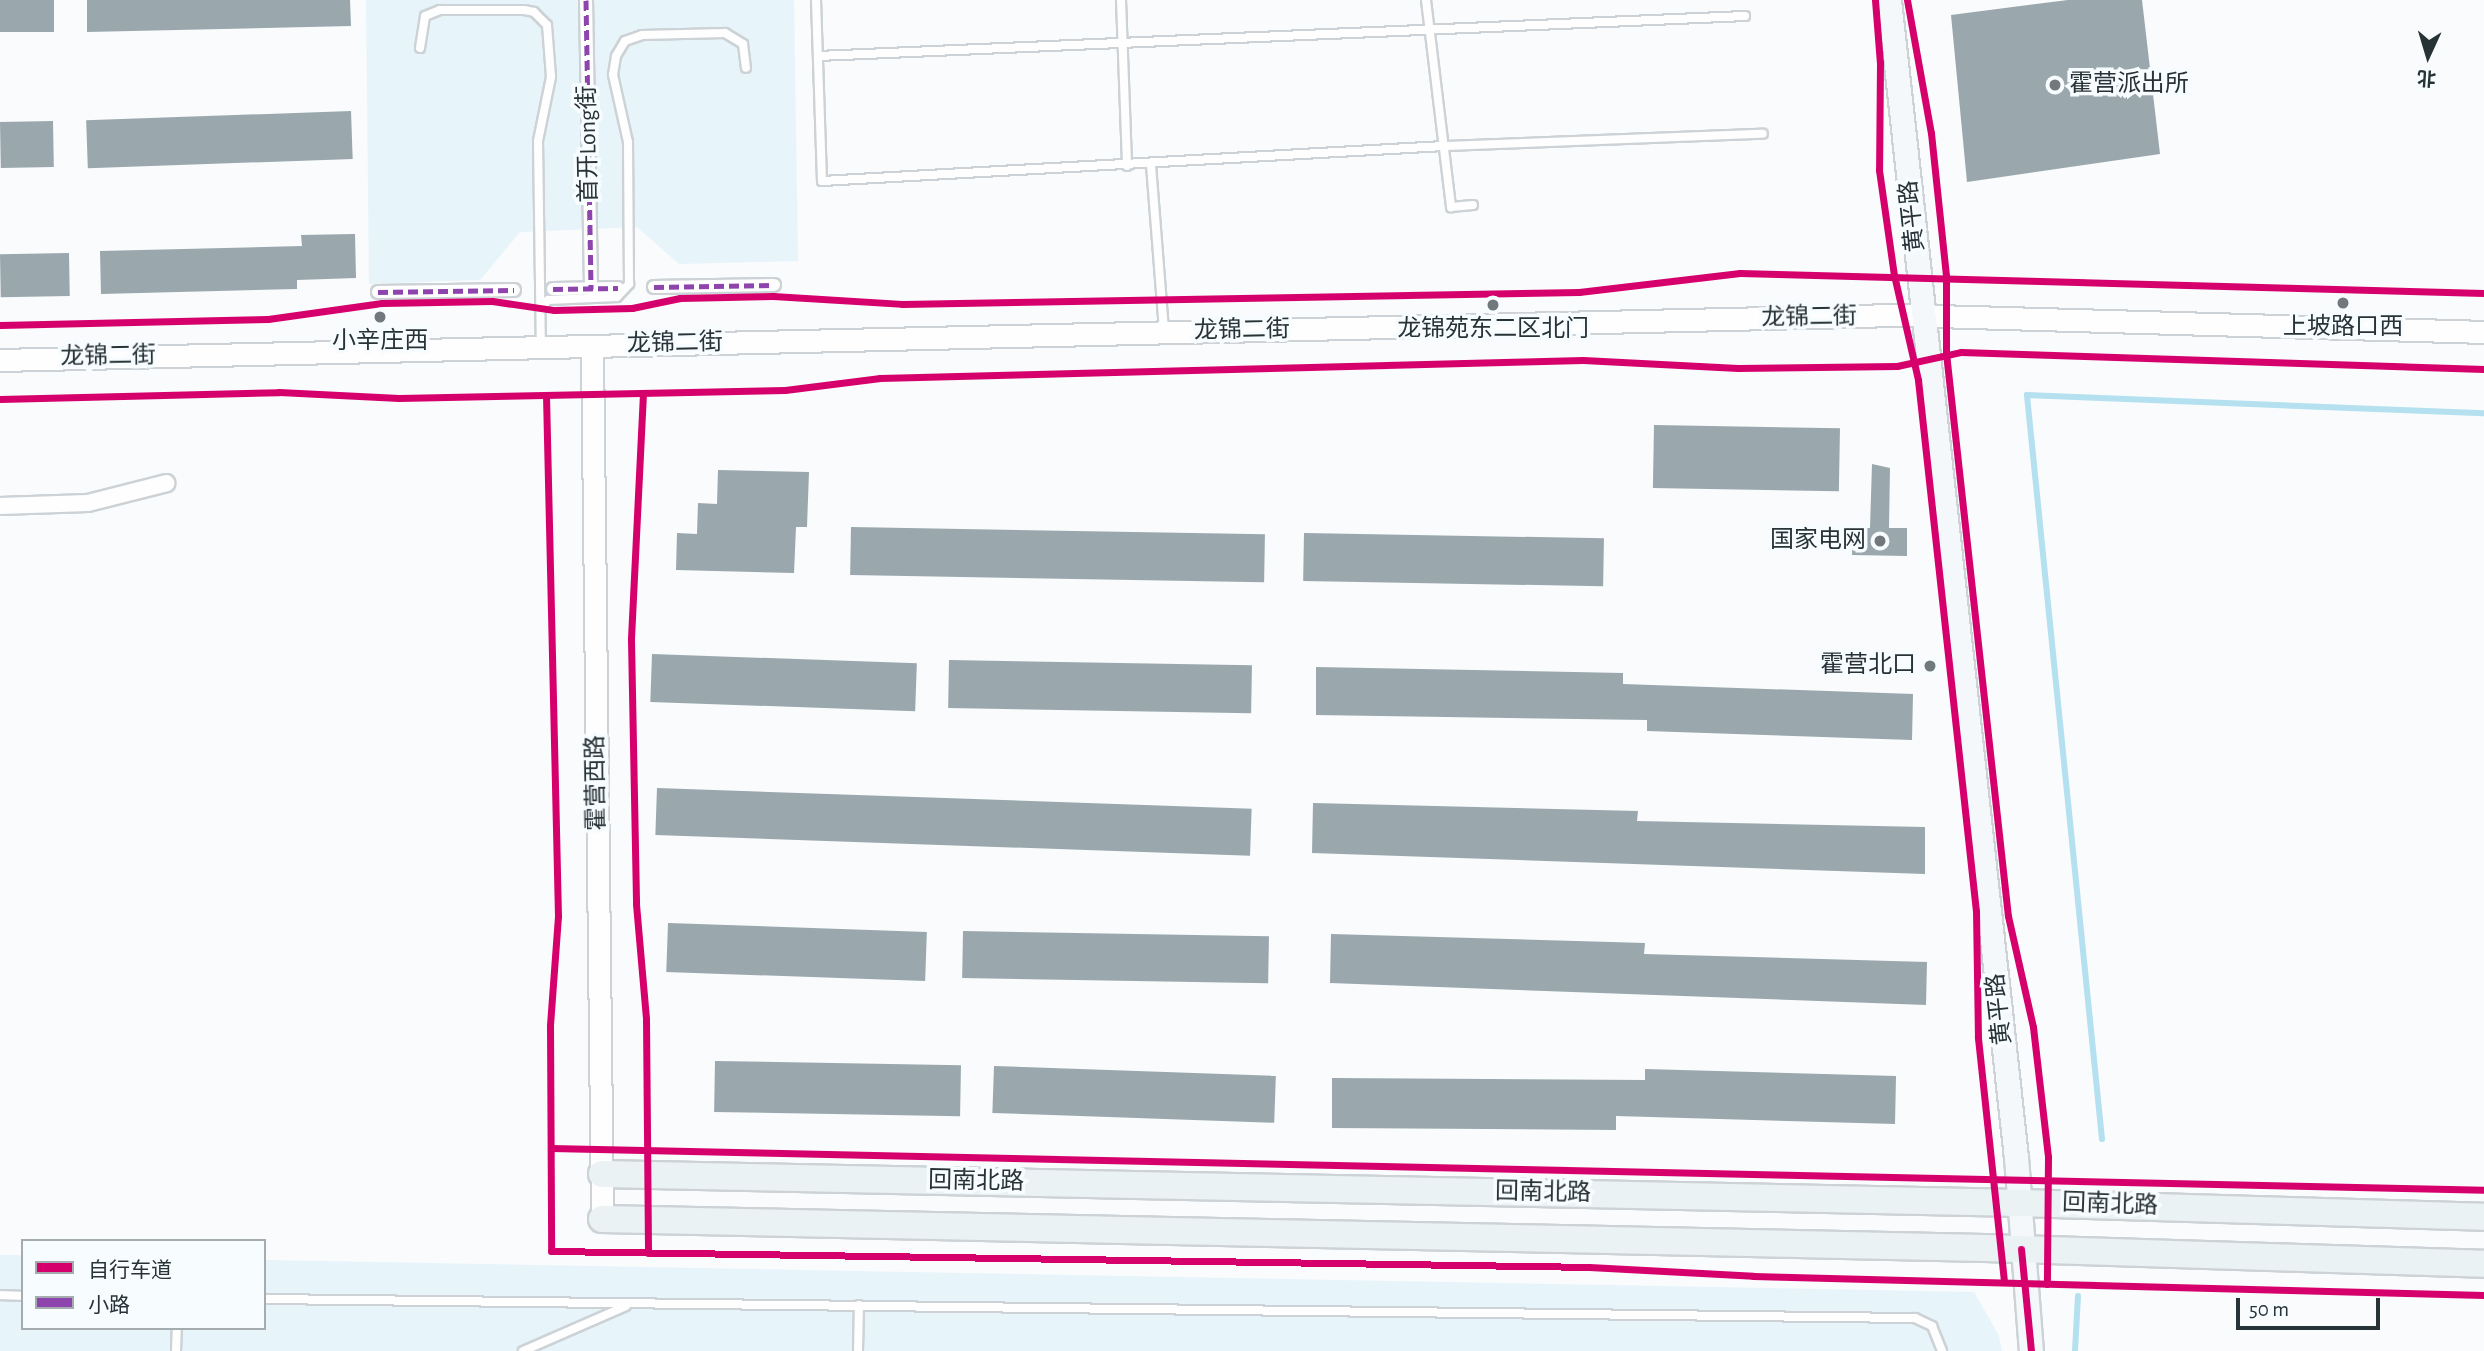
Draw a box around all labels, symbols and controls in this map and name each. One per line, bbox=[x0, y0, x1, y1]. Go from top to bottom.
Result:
north arrow bbox=[2393, 21, 2463, 91]
text: 北 bbox=[2416, 67, 2437, 88]
place label: 霍营派出所 bbox=[2069, 71, 2189, 99]
marker: 霍营派出所 bbox=[2047, 77, 2063, 93]
street label: 首开Long街 bbox=[574, 85, 604, 203]
street label: 黄平路 bbox=[1895, 179, 1931, 253]
marker: 上坡路口西 bbox=[2335, 295, 2351, 311]
marker: 龙锦苑东二区北门 bbox=[1485, 297, 1501, 313]
street label: 龙锦二街 bbox=[1761, 303, 1857, 333]
marker: 小辛庄西 bbox=[372, 309, 388, 325]
place label: 上坡路口西 bbox=[2283, 314, 2403, 342]
street label: 龙锦二街 bbox=[1194, 316, 1290, 346]
place label: 龙锦苑东二区北门 bbox=[1397, 316, 1589, 344]
place label: 小辛庄西 bbox=[332, 328, 428, 356]
street label: 龙锦二街 bbox=[627, 329, 723, 359]
street label: 龙锦二街 bbox=[60, 342, 156, 372]
place label: 国家电网 bbox=[1770, 527, 1866, 555]
marker: 国家电网 bbox=[1872, 533, 1888, 549]
place label: 霍营北口 bbox=[1820, 652, 1916, 680]
marker: 霍营北口 bbox=[1922, 658, 1938, 674]
street label: 霍营西路 bbox=[582, 735, 612, 831]
street label: 黄平路 bbox=[1982, 972, 2018, 1046]
street label: 回南北路 bbox=[928, 1167, 1024, 1197]
street label: 回南北路 bbox=[1495, 1178, 1591, 1208]
street label: 回南北路 bbox=[2062, 1189, 2158, 1221]
legend bbox=[21, 1239, 266, 1330]
text: 自行车道 bbox=[88, 1260, 172, 1281]
scale bar bbox=[2239, 1284, 2382, 1328]
text: 小路 bbox=[88, 1295, 130, 1316]
text: 50 m bbox=[2249, 1299, 2289, 1320]

